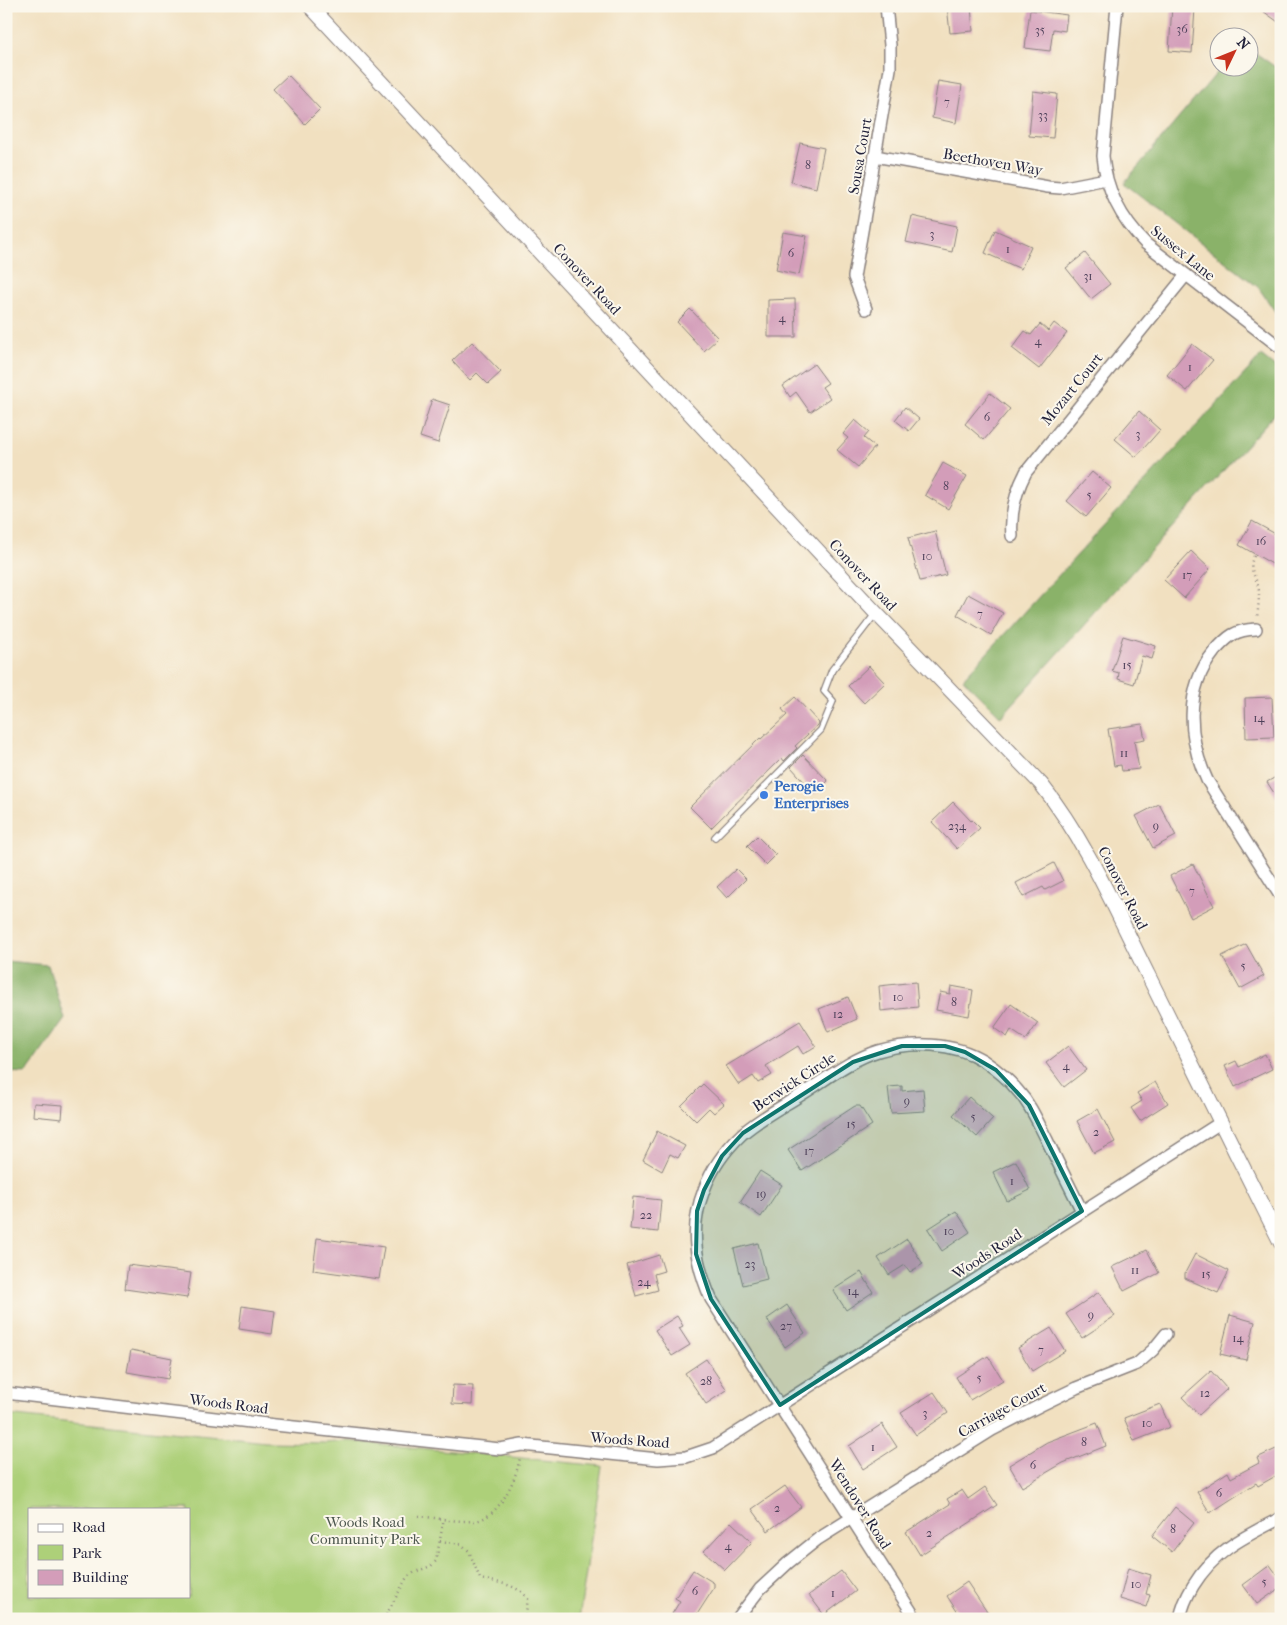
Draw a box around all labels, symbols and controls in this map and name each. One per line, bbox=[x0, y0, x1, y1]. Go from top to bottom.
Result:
house number: 36 bbox=[1176, 22, 1188, 36]
house number: 35 bbox=[1035, 23, 1045, 37]
north arrow bbox=[1210, 28, 1260, 78]
text: N bbox=[1233, 34, 1253, 53]
house number: 7 bbox=[944, 95, 950, 109]
house number: 33 bbox=[1038, 108, 1048, 122]
street label: Sousa Court bbox=[844, 116, 876, 196]
street label: Beethoven Way bbox=[942, 144, 1045, 180]
house number: 8 bbox=[805, 158, 811, 172]
street label: Sussex Lane bbox=[1147, 222, 1219, 285]
house number: 3 bbox=[930, 227, 935, 241]
street label: Conover Road bbox=[549, 240, 625, 319]
house number: 1 bbox=[1006, 242, 1010, 256]
house number: 6 bbox=[788, 246, 795, 260]
house number: 31 bbox=[1083, 269, 1093, 283]
house number: 4 bbox=[778, 311, 786, 325]
house number: 4 bbox=[1034, 334, 1042, 348]
street label: Mozart Court bbox=[1037, 349, 1107, 429]
house number: 1 bbox=[1188, 360, 1192, 374]
house number: 6 bbox=[984, 410, 991, 424]
house number: 3 bbox=[1136, 427, 1141, 441]
house number: 8 bbox=[943, 479, 949, 493]
house number: 5 bbox=[1086, 488, 1092, 502]
house number: 16 bbox=[1256, 534, 1267, 548]
street label: Conover Road bbox=[825, 536, 901, 615]
house number: 10 bbox=[922, 549, 932, 563]
house number: 17 bbox=[1182, 568, 1192, 582]
house number: 7 bbox=[977, 607, 983, 621]
house number: 15 bbox=[1122, 658, 1132, 672]
house number: 14 bbox=[1253, 711, 1266, 725]
house number: 11 bbox=[1120, 746, 1128, 760]
place label: Perogie Enterprises bbox=[774, 777, 849, 812]
marker: Perogie Enterprises bbox=[758, 789, 770, 801]
house number: 234 bbox=[948, 819, 967, 833]
house number: 9 bbox=[1153, 819, 1159, 833]
street label: Conover Road bbox=[1094, 843, 1152, 933]
house number: 7 bbox=[1189, 884, 1195, 898]
house number: 5 bbox=[1240, 959, 1246, 973]
house number: 10 bbox=[893, 990, 903, 1004]
house number: 8 bbox=[951, 995, 957, 1009]
house number: 12 bbox=[833, 1007, 843, 1021]
street label: Berwick Circle bbox=[749, 1048, 839, 1116]
house number: 4 bbox=[1062, 1059, 1070, 1073]
house number: 9 bbox=[904, 1094, 910, 1108]
house number: 5 bbox=[970, 1110, 976, 1124]
house number: 15 bbox=[846, 1117, 856, 1131]
house number: 2 bbox=[1093, 1125, 1099, 1139]
house number: 17 bbox=[804, 1144, 814, 1158]
house number: 1 bbox=[1010, 1174, 1014, 1188]
house number: 19 bbox=[756, 1187, 766, 1201]
house number: 22 bbox=[640, 1208, 652, 1222]
house number: 10 bbox=[944, 1224, 954, 1238]
street label: Woods Road bbox=[948, 1224, 1026, 1284]
house number: 23 bbox=[744, 1257, 756, 1271]
house number: 11 bbox=[1131, 1263, 1139, 1277]
house number: 15 bbox=[1201, 1267, 1211, 1281]
house number: 24 bbox=[637, 1275, 652, 1289]
house number: 14 bbox=[847, 1284, 860, 1298]
house number: 9 bbox=[1088, 1308, 1094, 1322]
house number: 27 bbox=[780, 1319, 792, 1333]
house number: 14 bbox=[1232, 1331, 1245, 1345]
house number: 7 bbox=[1038, 1343, 1044, 1357]
house number: 5 bbox=[976, 1371, 982, 1385]
house number: 28 bbox=[700, 1374, 712, 1388]
street label: Carriage Court bbox=[955, 1378, 1050, 1442]
house number: 12 bbox=[1200, 1386, 1210, 1400]
street label: Woods Road bbox=[188, 1390, 270, 1418]
house number: 3 bbox=[923, 1406, 928, 1420]
house number: 10 bbox=[1142, 1416, 1152, 1430]
street label: Woods Road bbox=[589, 1428, 671, 1452]
house number: 8 bbox=[1081, 1435, 1087, 1449]
house number: 1 bbox=[871, 1440, 875, 1454]
street label: Wendover Road bbox=[825, 1455, 895, 1553]
house number: 6 bbox=[1030, 1458, 1037, 1472]
house number: 6 bbox=[1216, 1486, 1223, 1500]
house number: 2 bbox=[774, 1501, 780, 1515]
legend bbox=[28, 1508, 190, 1598]
park label: Woods Road Community Park bbox=[310, 1513, 420, 1548]
text: Road bbox=[72, 1518, 106, 1536]
house number: 8 bbox=[1170, 1522, 1176, 1536]
house number: 2 bbox=[926, 1526, 932, 1540]
house number: 4 bbox=[724, 1539, 732, 1553]
text: Park bbox=[72, 1544, 102, 1562]
text: Building bbox=[72, 1568, 129, 1586]
house number: 5 bbox=[1261, 1575, 1267, 1589]
house number: 10 bbox=[1131, 1577, 1141, 1591]
house number: 6 bbox=[692, 1584, 699, 1598]
house number: 1 bbox=[831, 1586, 835, 1600]

